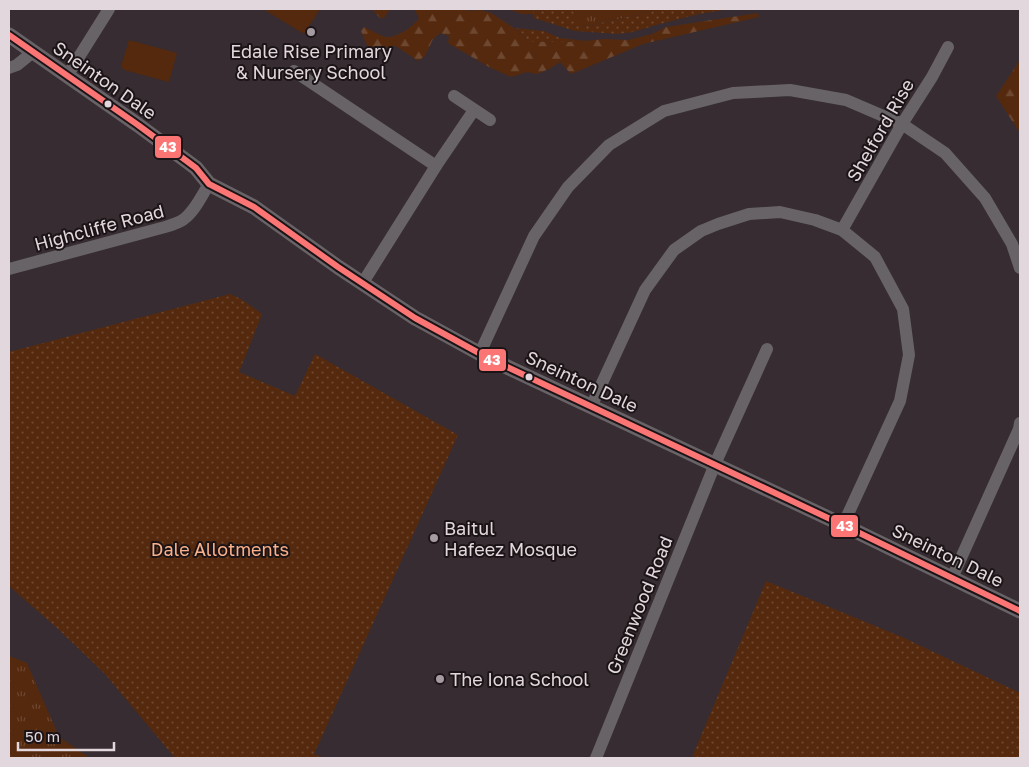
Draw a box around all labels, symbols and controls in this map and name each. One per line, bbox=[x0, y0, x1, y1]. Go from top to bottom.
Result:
marker: Edale Rise Primary & Nursery School bbox=[305, 26, 317, 38]
street label: Sneinton Dale bbox=[49, 36, 161, 124]
place label: Edale Rise Primary & Nursery School bbox=[230, 40, 392, 83]
street label: Shelford Rise bbox=[842, 75, 918, 185]
unlabelled marker bbox=[103, 99, 113, 109]
line badge: 43 bbox=[154, 135, 182, 159]
text: 43 bbox=[159, 138, 177, 155]
street label: Highcliffe Road bbox=[32, 199, 166, 255]
street label: Sneinton Dale bbox=[522, 345, 642, 417]
line badge: 43 bbox=[478, 348, 507, 372]
text: 43 bbox=[483, 351, 501, 368]
unlabelled marker bbox=[524, 372, 534, 382]
line badge: 43 bbox=[830, 514, 859, 538]
place label: Baitul Hafeez Mosque bbox=[444, 517, 577, 560]
text: 43 bbox=[836, 517, 854, 534]
street label: Sneinton Dale bbox=[889, 519, 1007, 591]
marker: Baitul Hafeez Mosque bbox=[428, 532, 440, 544]
street label: Greenwood Road bbox=[601, 533, 677, 677]
park label: Dale Allotments bbox=[151, 538, 289, 560]
place label: The Iona School bbox=[450, 668, 589, 690]
marker: The Iona School bbox=[434, 673, 446, 685]
scale bar bbox=[18, 720, 114, 752]
text: 50 m bbox=[25, 727, 60, 745]

